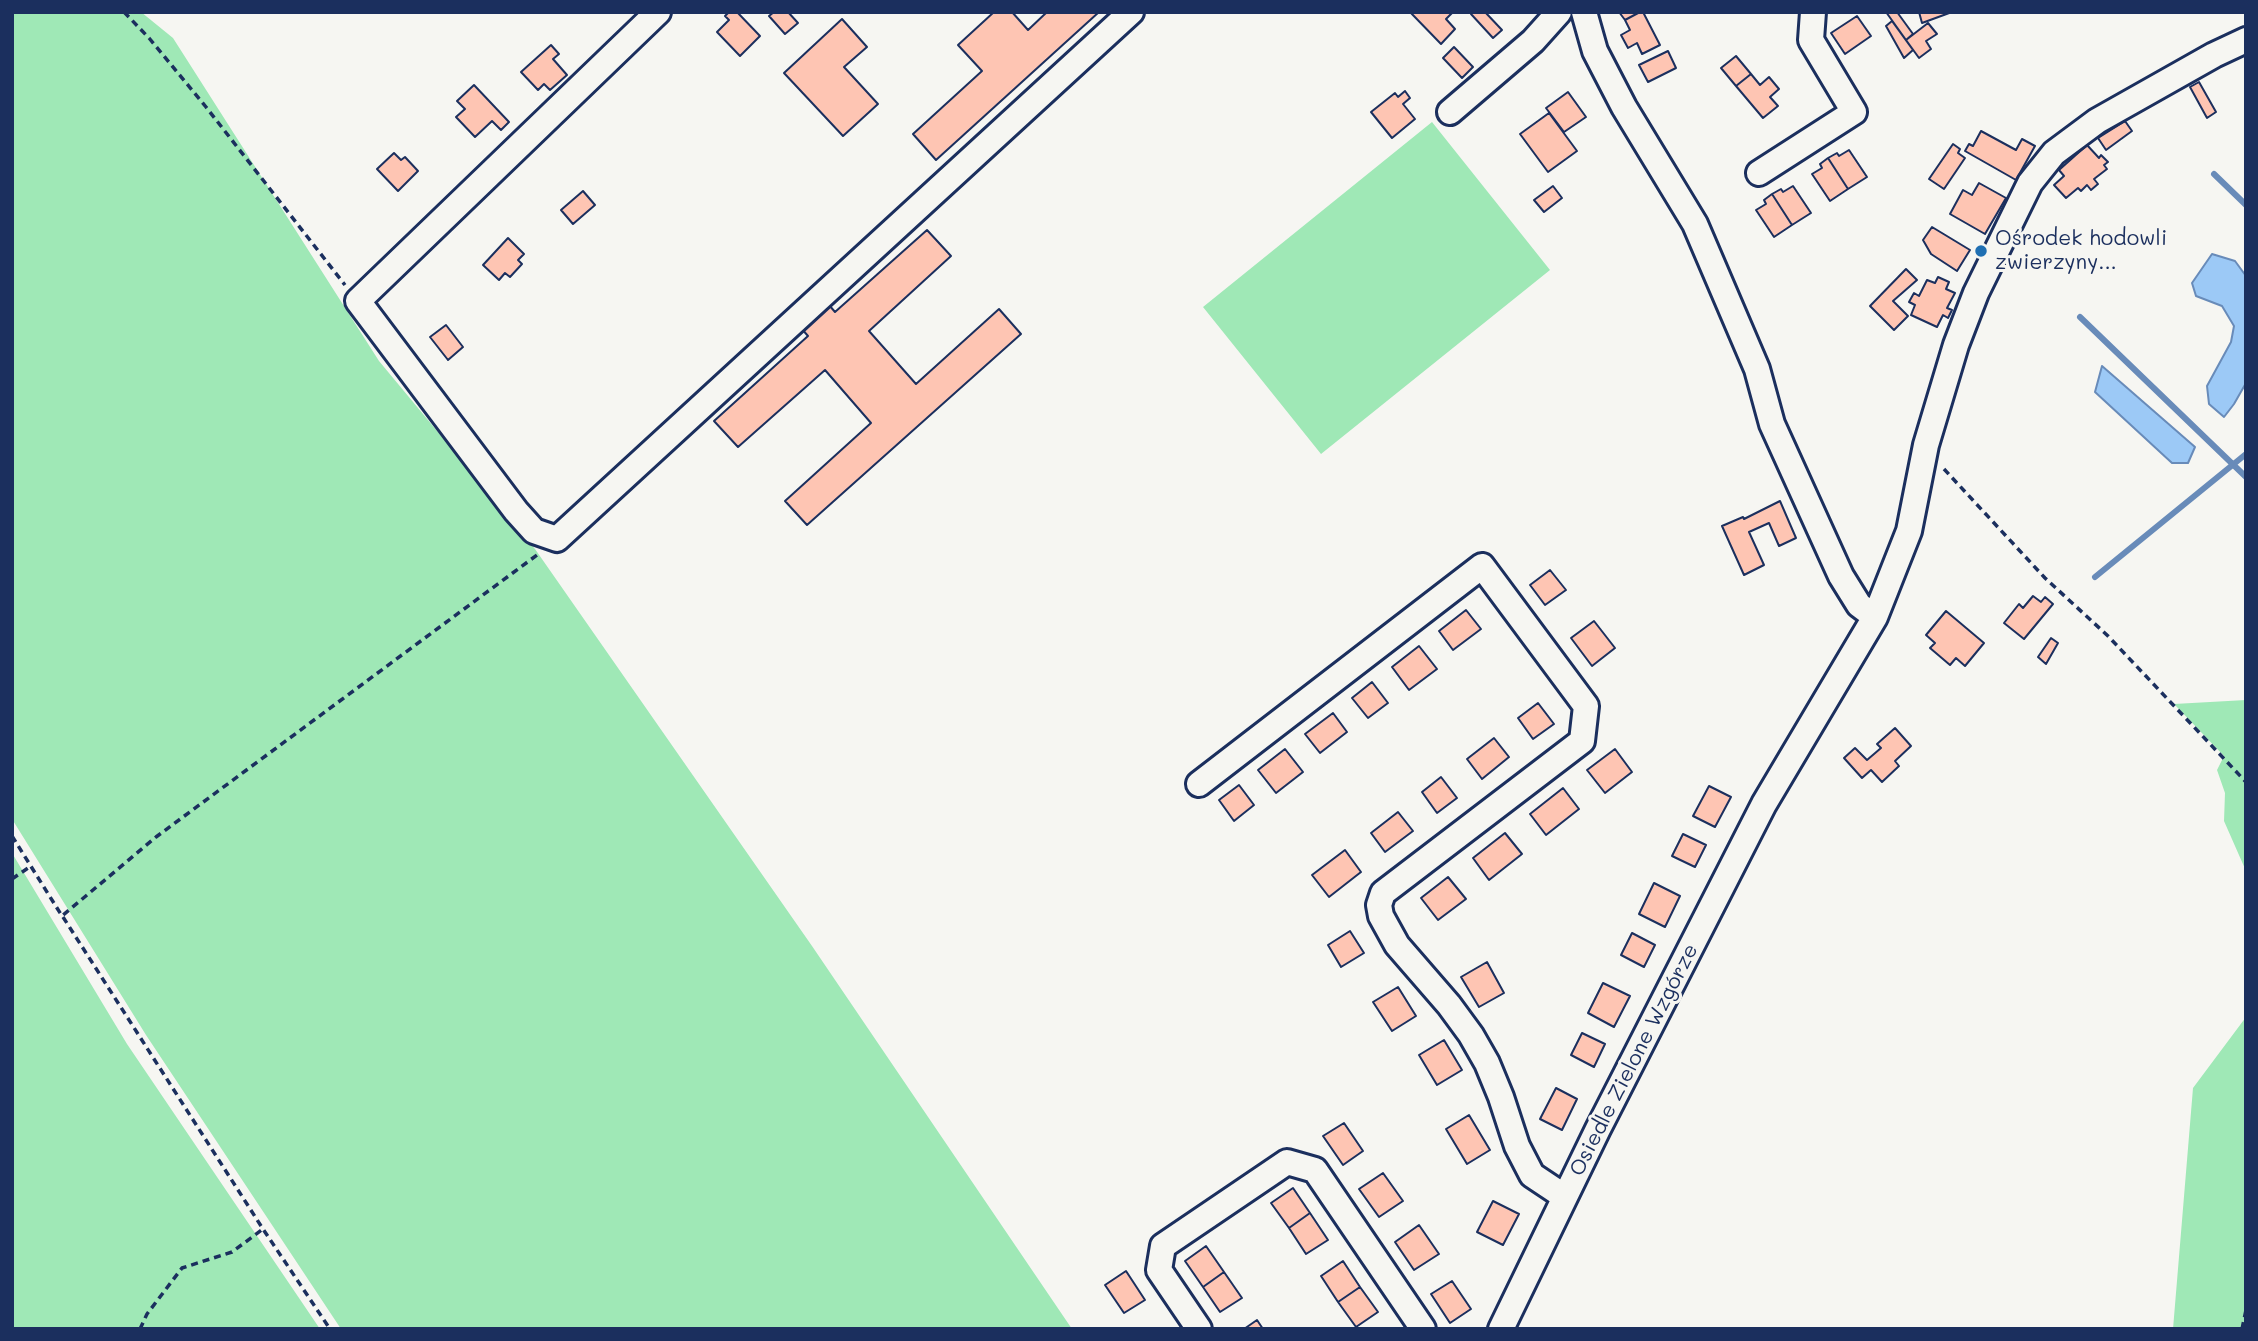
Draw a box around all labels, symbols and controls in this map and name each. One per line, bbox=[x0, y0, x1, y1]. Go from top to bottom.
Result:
place label: Ośrodek hodowli zwierzyny... bbox=[1995, 226, 2167, 276]
marker: Ośrodek hodowli zwierzyny... bbox=[1973, 243, 1989, 259]
street label: Osiedle Zielone Wzgórze bbox=[1564, 940, 1704, 1180]

